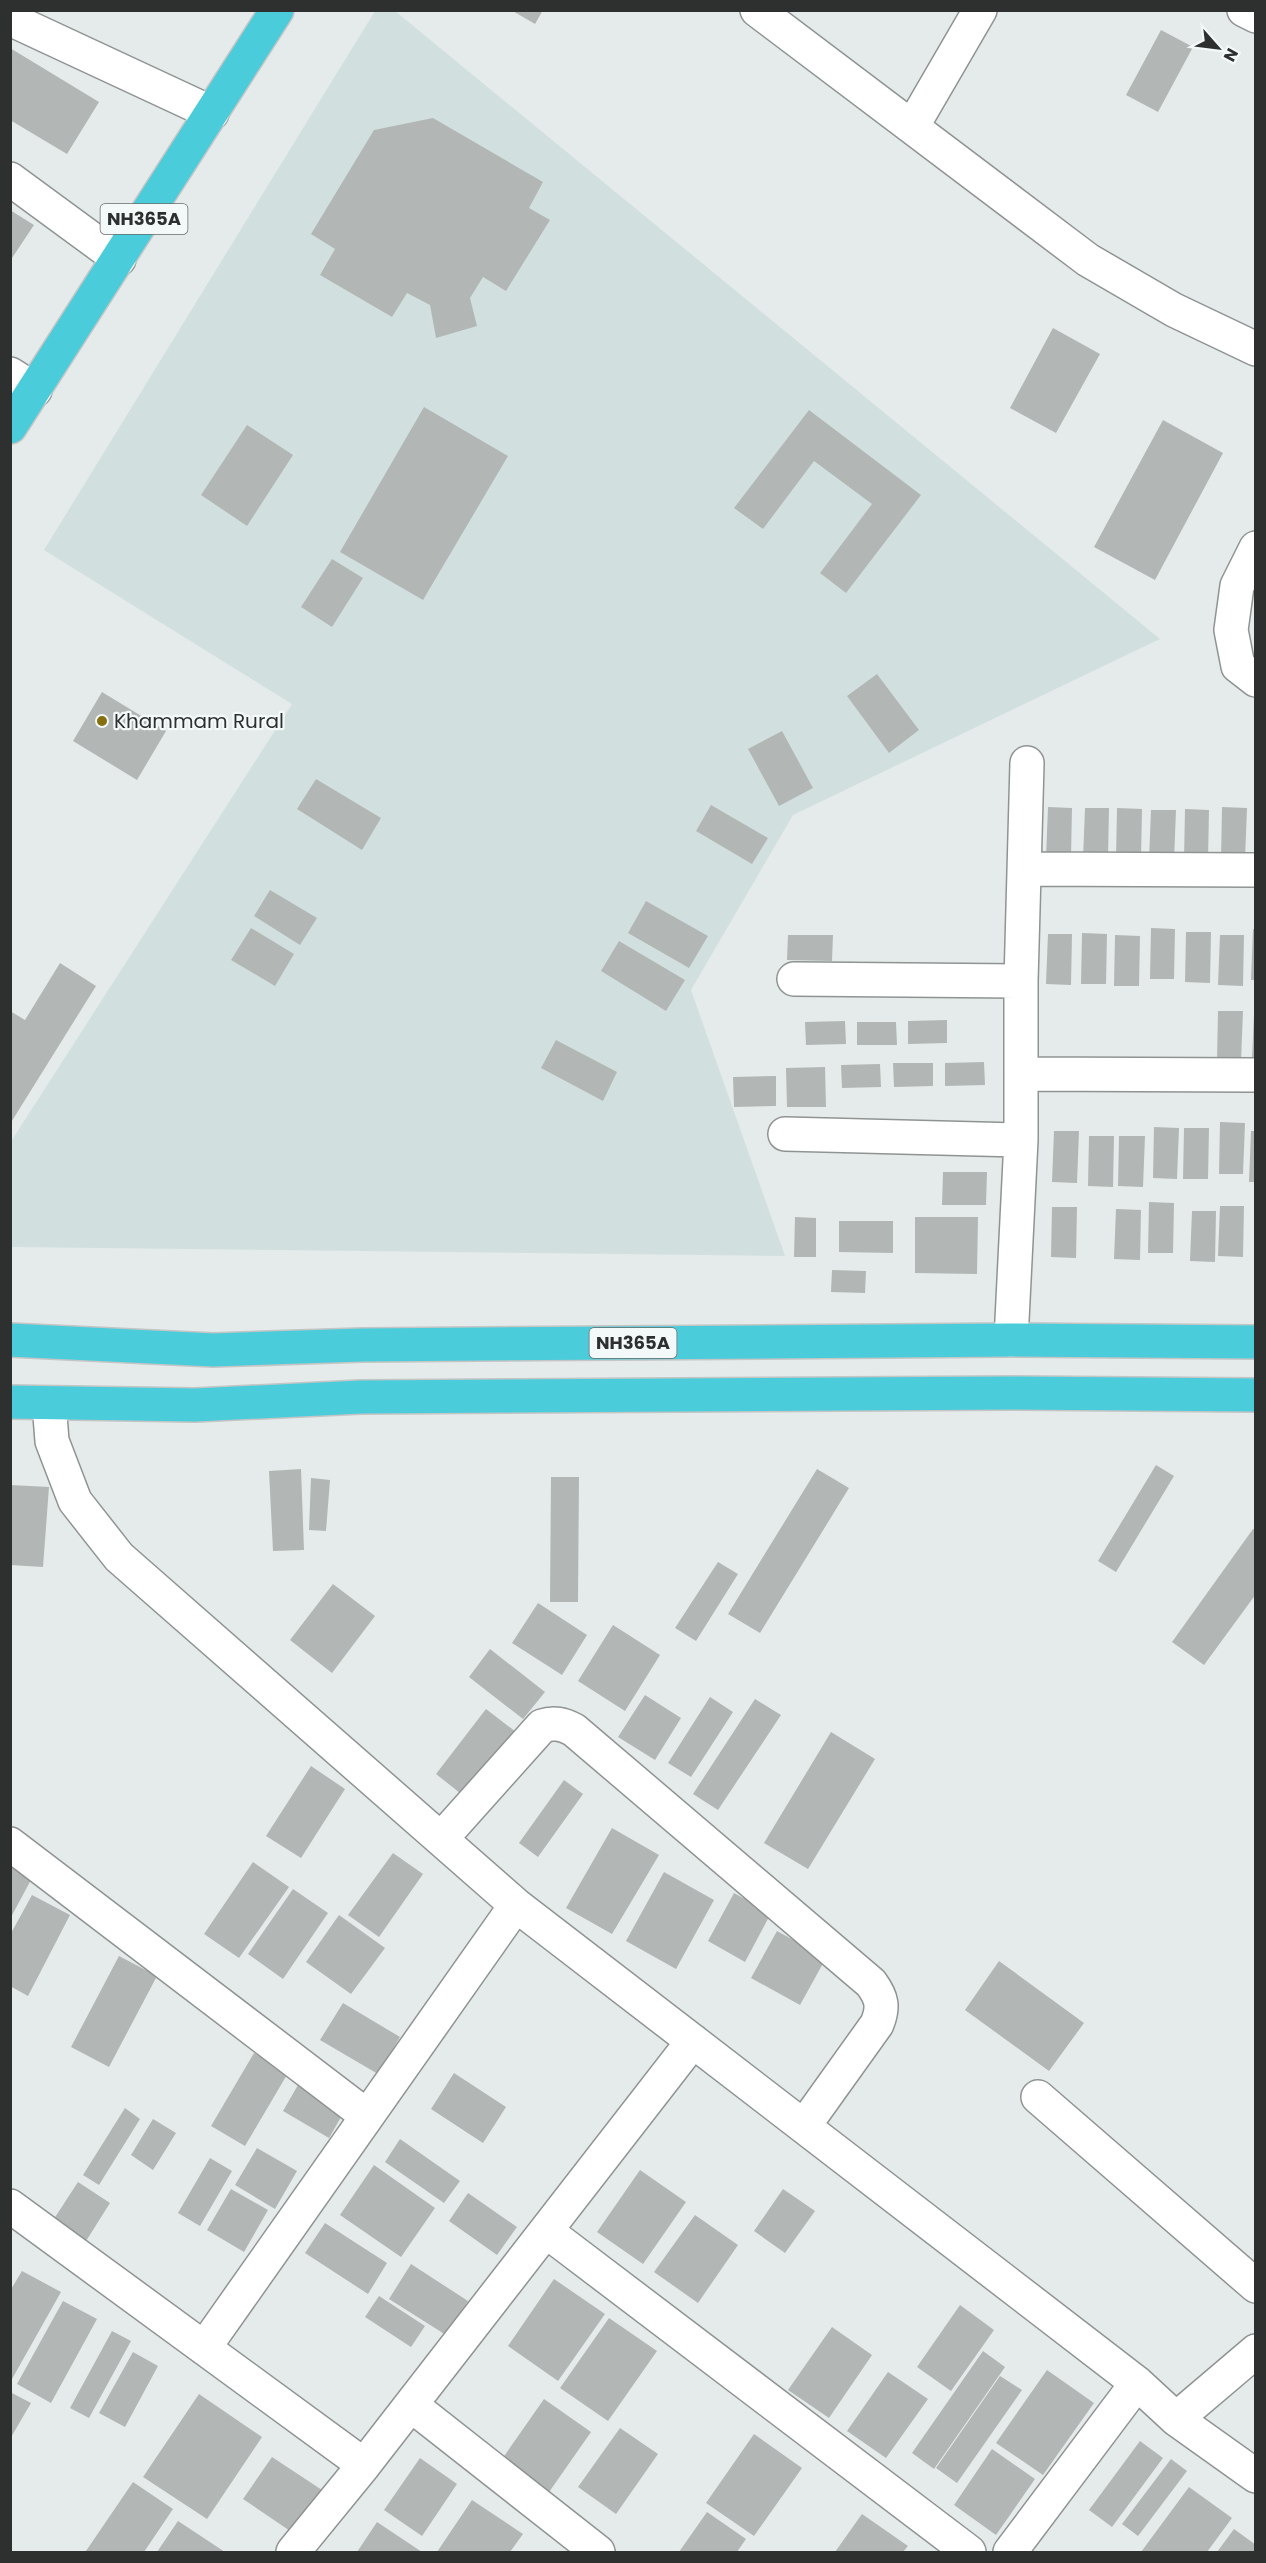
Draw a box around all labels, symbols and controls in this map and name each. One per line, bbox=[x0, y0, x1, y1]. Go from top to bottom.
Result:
north arrow bbox=[1188, 18, 1248, 78]
text: N bbox=[1218, 44, 1244, 66]
road number: NH365A bbox=[100, 204, 188, 234]
place label: Khammam Rural bbox=[114, 707, 284, 735]
marker: Khammam Rural bbox=[95, 714, 109, 728]
road number: NH365A bbox=[590, 1328, 676, 1358]

